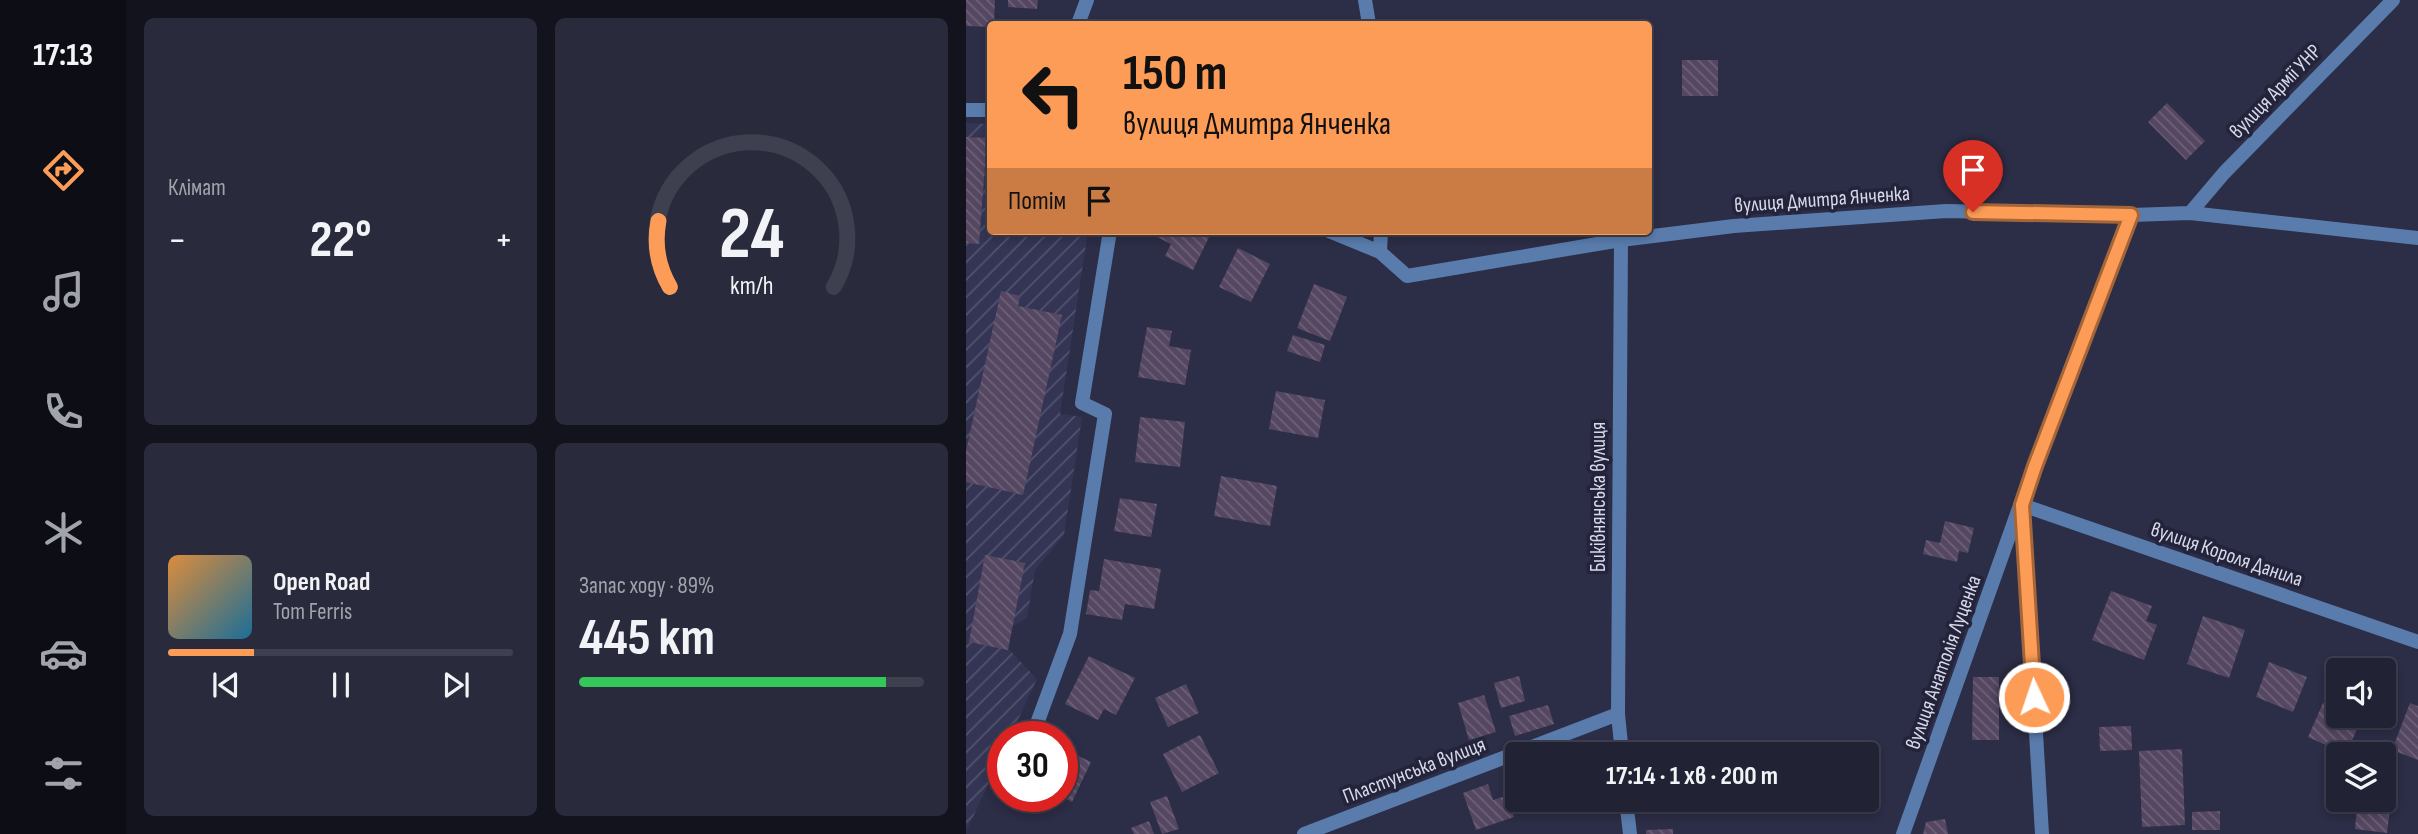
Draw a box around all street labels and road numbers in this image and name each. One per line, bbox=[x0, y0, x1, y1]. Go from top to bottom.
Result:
street label: вулиця Армії УНР bbox=[2224, 39, 2326, 144]
street label: вулиця Дмитра Янченка bbox=[1733, 181, 1911, 218]
street label: Биківнянська вулиця bbox=[1586, 422, 1611, 572]
street label: вулиця Короля Данила bbox=[2148, 517, 2306, 592]
street label: вулиця Анатолія Луценка bbox=[1900, 572, 1987, 752]
street label: Пластунська вулиця bbox=[1339, 732, 1489, 809]

